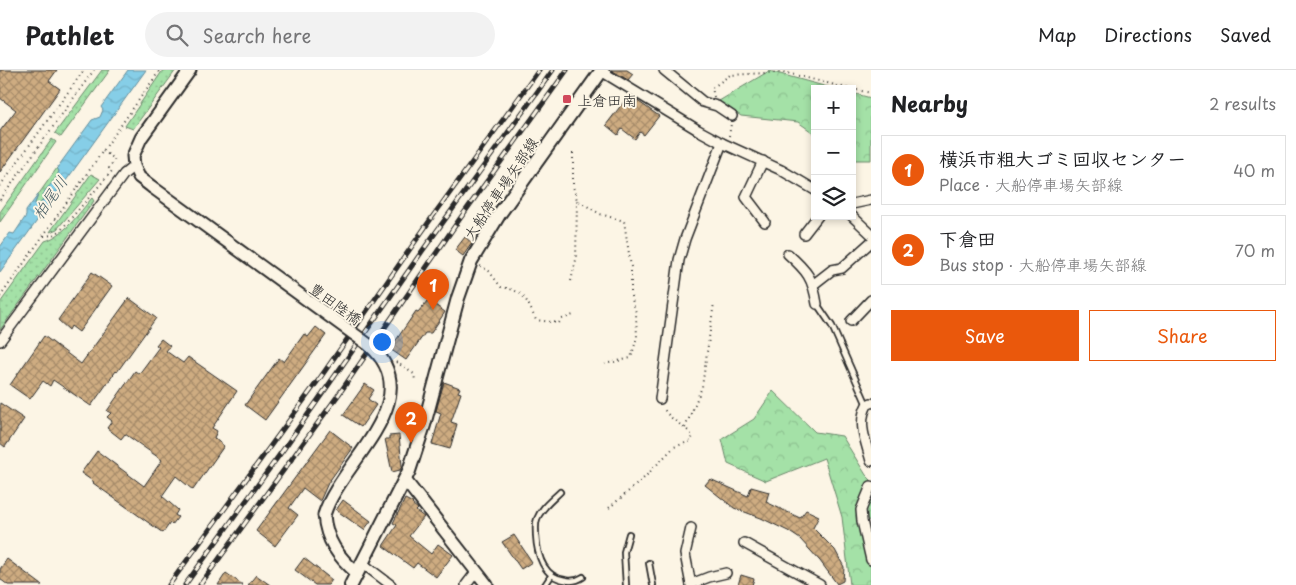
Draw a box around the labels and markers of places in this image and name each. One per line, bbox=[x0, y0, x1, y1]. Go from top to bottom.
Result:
place label: 上倉田南 bbox=[577, 88, 637, 111]
marker: 上倉田南 bbox=[561, 93, 573, 105]
pin: 1 bbox=[417, 269, 449, 310]
pin: 2 bbox=[395, 402, 427, 443]

